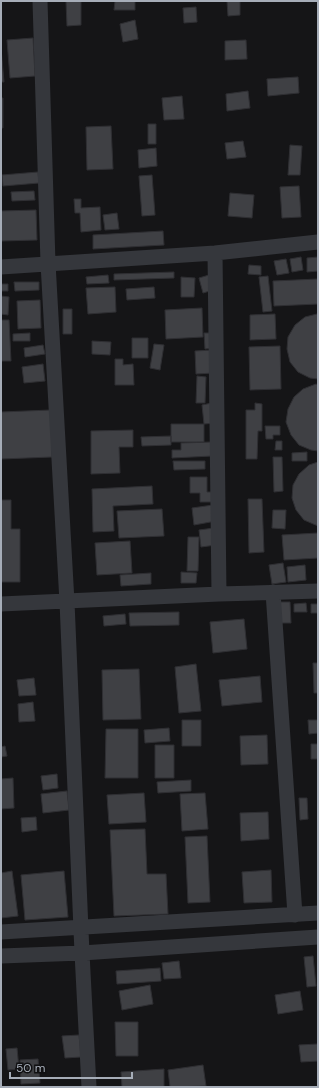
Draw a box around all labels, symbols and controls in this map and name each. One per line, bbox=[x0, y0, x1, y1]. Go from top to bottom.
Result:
scale bar bbox=[10, 1054, 132, 1080]
text: 50 m bbox=[16, 1060, 45, 1076]

